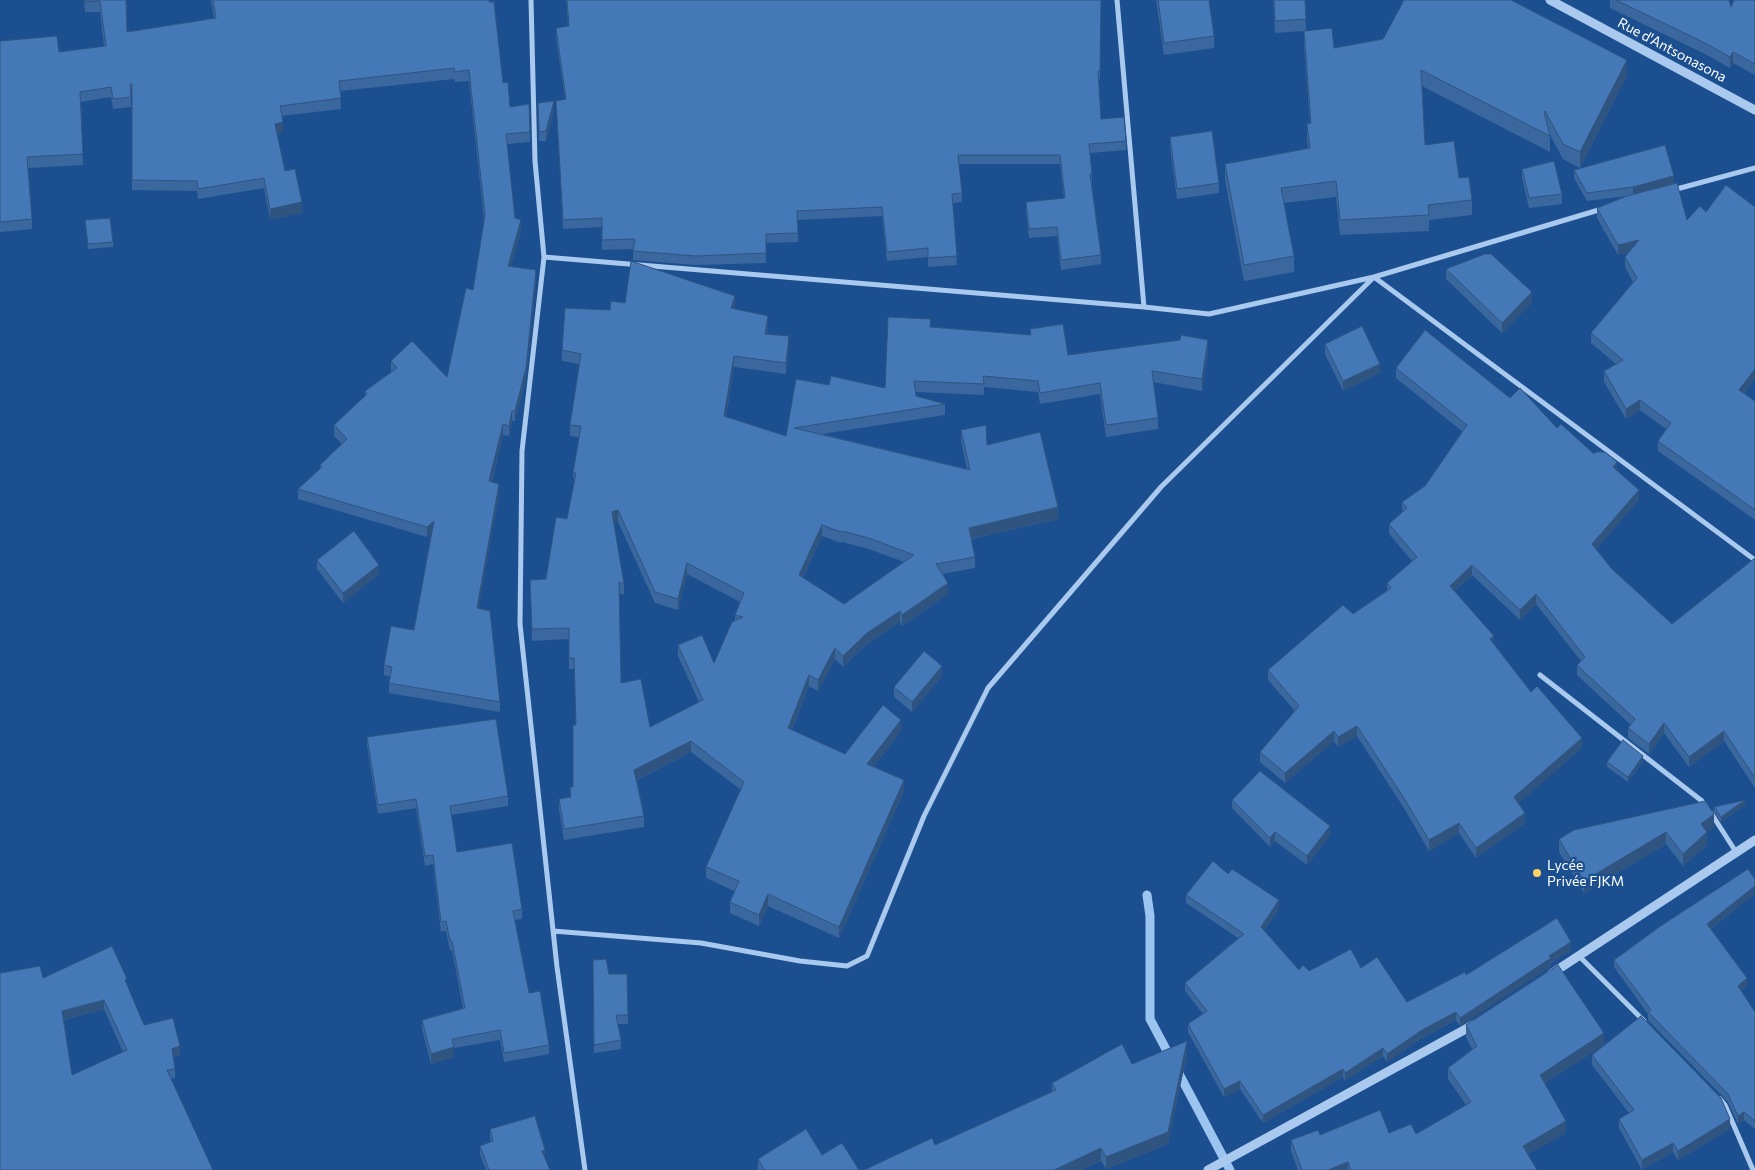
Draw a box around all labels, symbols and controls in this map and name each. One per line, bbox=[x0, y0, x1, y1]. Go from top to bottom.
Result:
street label: Rue d'Antsonasona bbox=[1615, 14, 1729, 86]
place label: Lycée Privée FJKM bbox=[1547, 857, 1624, 890]
marker: Lycée Privée FJKM bbox=[1531, 867, 1543, 879]

